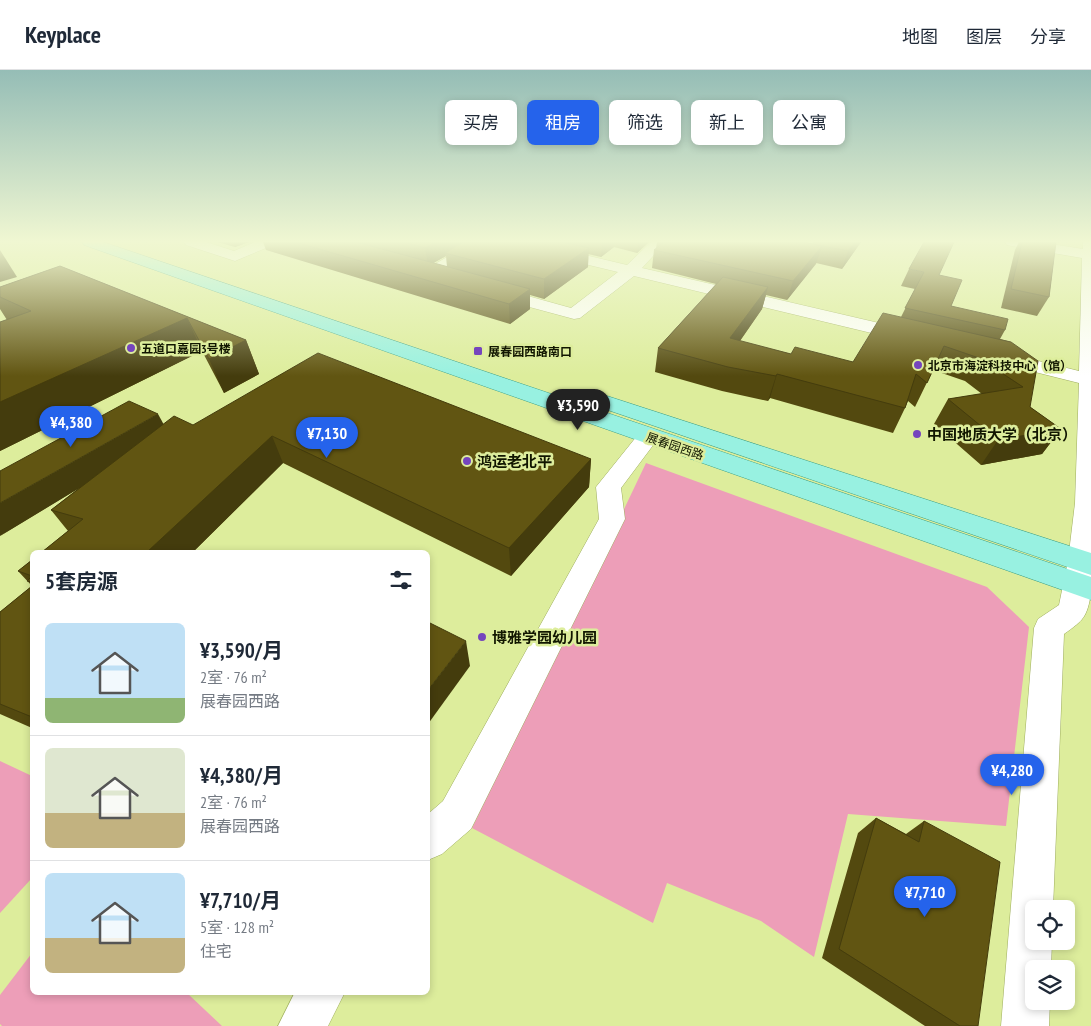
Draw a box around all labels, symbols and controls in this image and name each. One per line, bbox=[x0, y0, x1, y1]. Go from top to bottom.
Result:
text: Keyplace bbox=[25, 19, 101, 50]
text: 地图 bbox=[902, 25, 938, 48]
text: 图层 bbox=[966, 25, 1002, 48]
text: 分享 bbox=[1030, 25, 1066, 48]
chip: 买房 bbox=[445, 100, 517, 145]
chip: 租房 bbox=[527, 100, 599, 145]
chip: 筛选 bbox=[609, 100, 681, 145]
chip: 新上 bbox=[691, 100, 763, 145]
chip: 公寓 bbox=[773, 100, 845, 145]
place label: 五道口嘉园3号楼 bbox=[141, 341, 231, 356]
marker: 五道口嘉园3号楼 bbox=[125, 342, 137, 354]
place label: 展春园西路南口 bbox=[488, 344, 572, 359]
marker: 展春园西路南口 bbox=[472, 345, 484, 357]
place label: 北京市海淀科技中心（馆） bbox=[928, 358, 1072, 373]
marker: 北京市海淀科技中心（馆） bbox=[912, 359, 924, 371]
pin: ¥3,590 bbox=[537, 388, 619, 431]
text: ¥3,590 bbox=[557, 395, 599, 415]
pin: ¥4,380 bbox=[30, 406, 112, 448]
text: ¥4,380 bbox=[50, 412, 92, 432]
pin: ¥7,130 bbox=[286, 416, 368, 459]
text: ¥7,130 bbox=[307, 423, 347, 443]
place label: 中国地质大学（北京） bbox=[927, 425, 1077, 444]
marker: 中国地质大学（北京） bbox=[911, 428, 923, 440]
street label: 展春园西路 bbox=[644, 429, 706, 463]
place label: 鸿运老北平 bbox=[477, 452, 552, 471]
marker: 鸿运老北平 bbox=[461, 455, 473, 467]
icon: filters bbox=[387, 566, 415, 594]
text: 5套房源 bbox=[45, 568, 118, 595]
place label: 博雅学园幼儿园 bbox=[492, 628, 597, 647]
marker: 博雅学园幼儿园 bbox=[476, 631, 488, 643]
text: ¥3,590/月 bbox=[200, 637, 283, 664]
icon: home bbox=[85, 643, 145, 703]
text: 2室 · 76 m² bbox=[200, 667, 267, 687]
text: 展春园西路 bbox=[200, 691, 280, 711]
pin: ¥4,280 bbox=[971, 754, 1053, 796]
text: ¥4,280 bbox=[991, 760, 1033, 780]
text: ¥4,380/月 bbox=[200, 762, 283, 789]
icon: home bbox=[85, 768, 145, 828]
text: 2室 · 76 m² bbox=[200, 792, 267, 812]
text: 展春园西路 bbox=[200, 816, 280, 836]
pin: ¥7,710 bbox=[884, 876, 966, 918]
text: ¥7,710 bbox=[905, 882, 945, 902]
text: ¥7,710/月 bbox=[200, 887, 281, 914]
icon: home bbox=[85, 893, 145, 953]
map controls bbox=[1025, 900, 1075, 1010]
button: locate bbox=[1025, 900, 1075, 950]
text: 5室 · 128 m² bbox=[200, 917, 274, 937]
text: 住宅 bbox=[200, 941, 232, 961]
button: layers bbox=[1025, 960, 1075, 1010]

